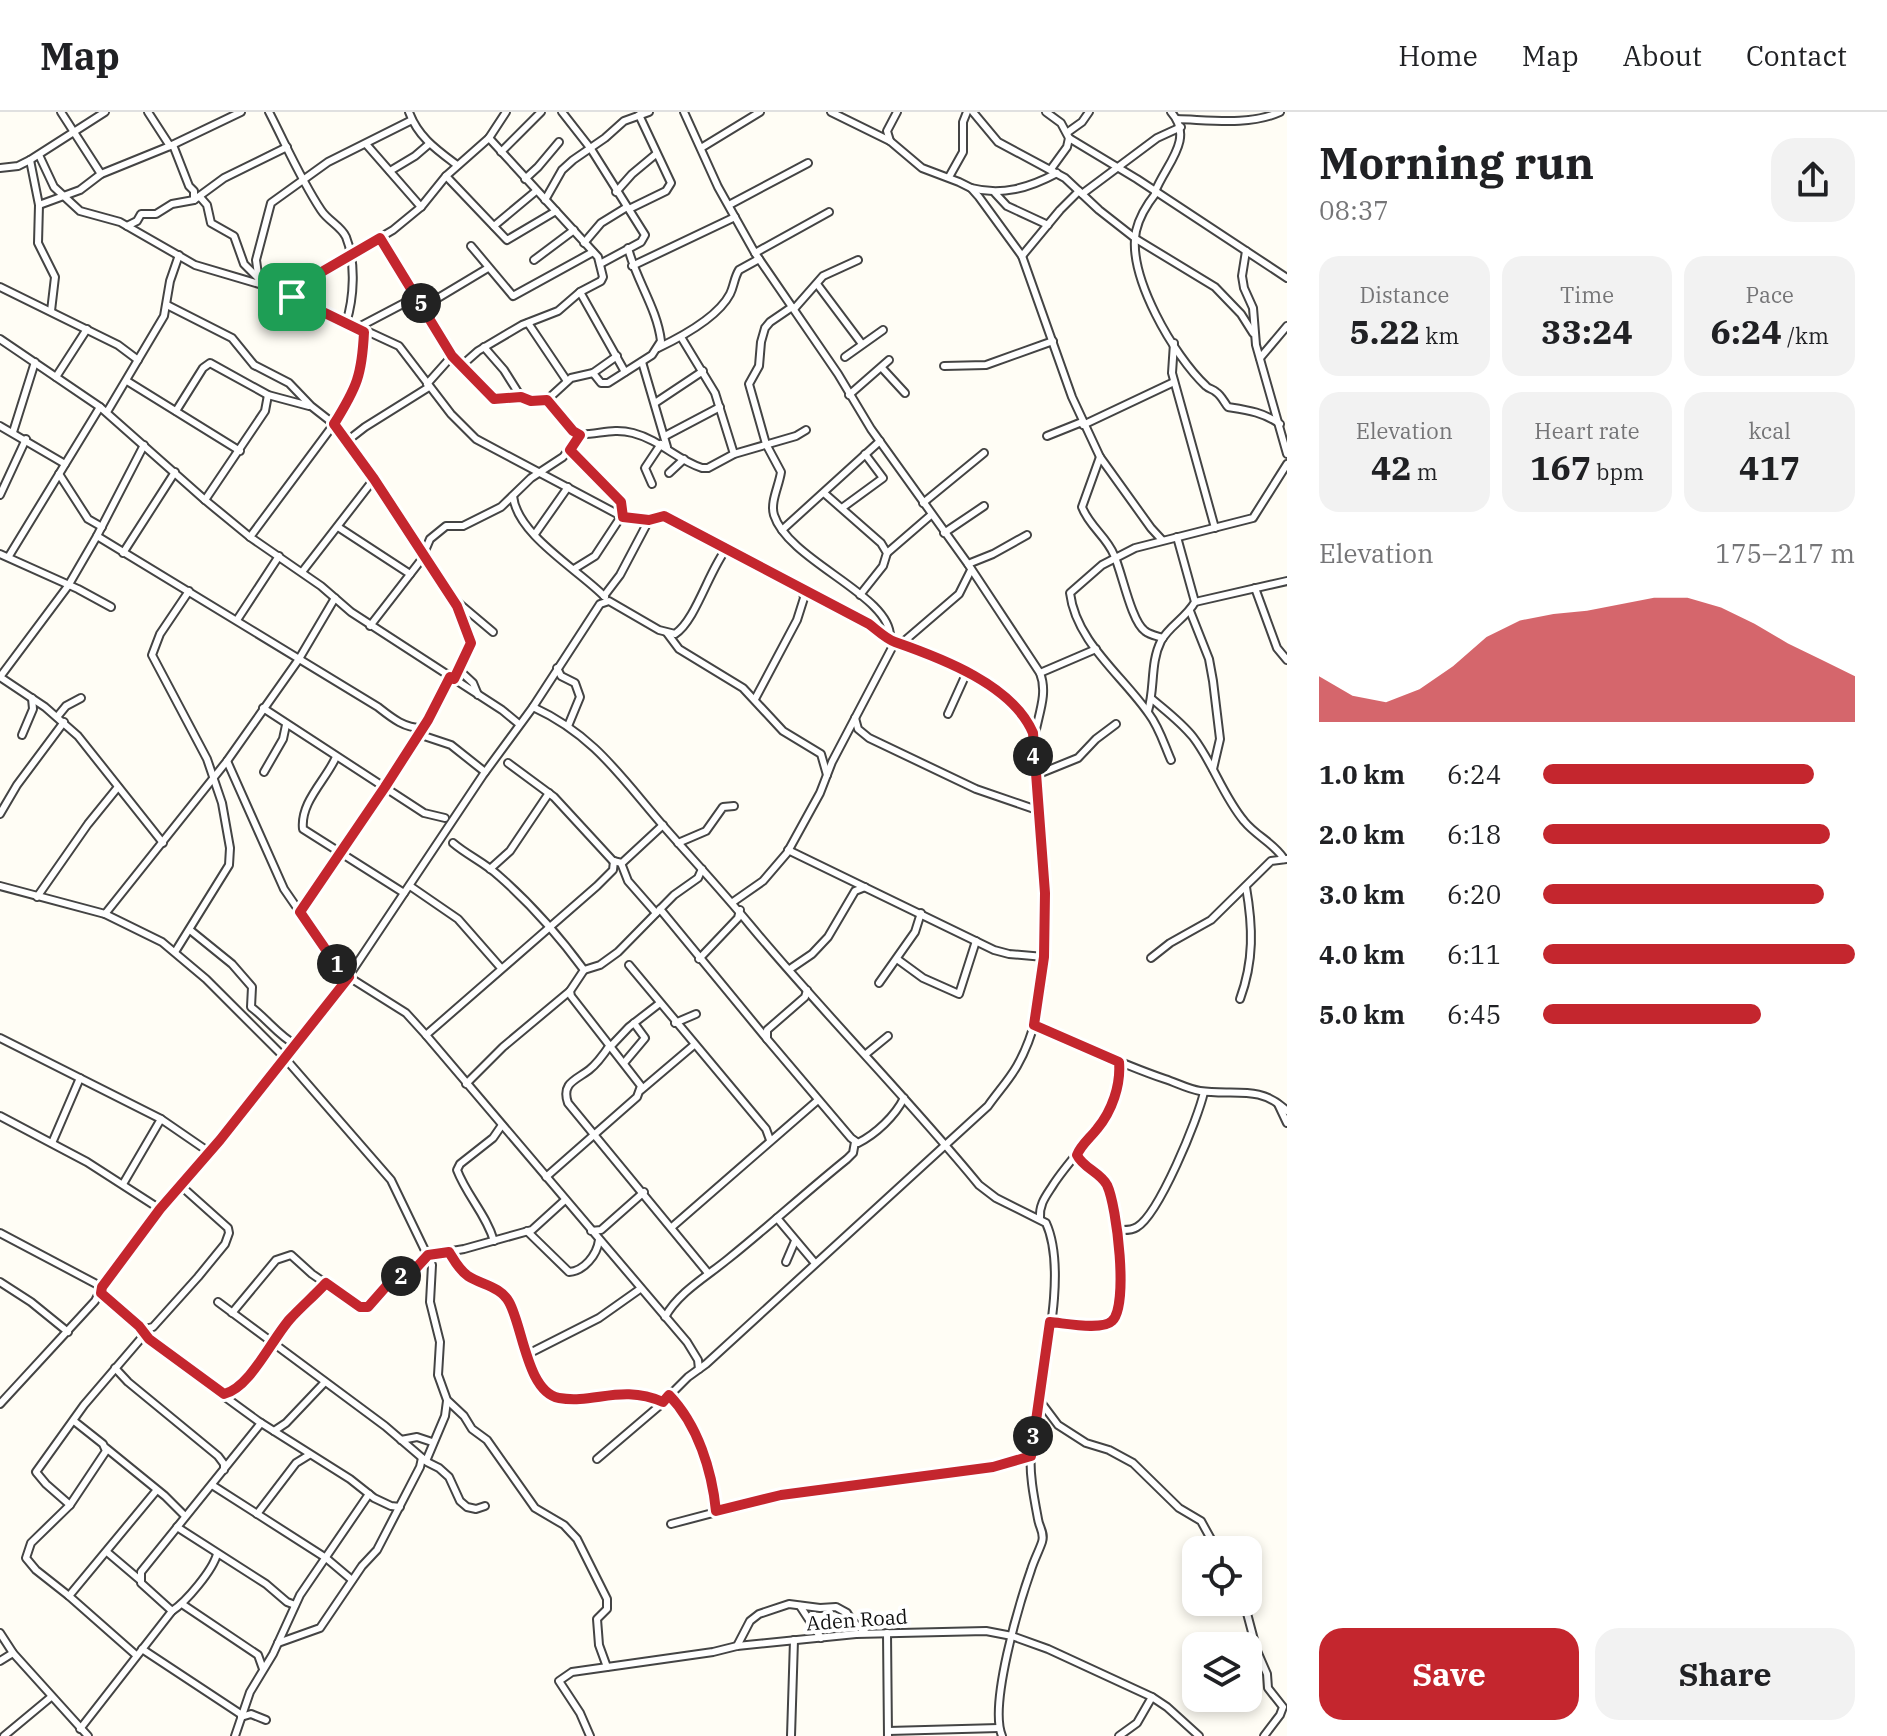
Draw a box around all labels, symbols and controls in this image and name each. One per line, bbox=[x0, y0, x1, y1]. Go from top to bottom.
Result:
text: Map bbox=[40, 31, 120, 80]
text: Home bbox=[1398, 37, 1478, 74]
text: Map bbox=[1522, 37, 1579, 74]
text: About bbox=[1623, 37, 1702, 74]
text: Contact bbox=[1746, 37, 1847, 74]
text: Morning run bbox=[1319, 134, 1594, 191]
button: share bbox=[1771, 138, 1855, 222]
text: 08:37 bbox=[1319, 193, 1389, 227]
pin bbox=[258, 263, 326, 331]
icon: arrive bbox=[270, 275, 314, 319]
text: Distance bbox=[1359, 280, 1449, 309]
text: Time bbox=[1560, 280, 1614, 309]
text: Pace bbox=[1745, 280, 1794, 309]
pin: 5 bbox=[401, 283, 441, 323]
text: 5 bbox=[414, 288, 428, 317]
text: 5.22 bbox=[1349, 309, 1420, 353]
text: 33:24 bbox=[1541, 309, 1633, 353]
text: 6:24 bbox=[1710, 309, 1782, 353]
text: km bbox=[1420, 321, 1459, 350]
text: /km bbox=[1782, 321, 1829, 350]
text: Elevation bbox=[1356, 416, 1453, 445]
text: Heart rate bbox=[1534, 416, 1640, 445]
text: kcal bbox=[1748, 416, 1791, 445]
text: 42 bbox=[1371, 445, 1412, 489]
text: 167 bbox=[1530, 445, 1591, 489]
text: 417 bbox=[1739, 445, 1800, 489]
text: m bbox=[1412, 457, 1438, 486]
text: bpm bbox=[1591, 457, 1644, 486]
text: Elevation bbox=[1319, 536, 1434, 570]
text: 175–217 m bbox=[1715, 536, 1855, 570]
pin: 4 bbox=[1013, 736, 1053, 776]
text: 4 bbox=[1026, 741, 1040, 770]
text: 1.0 km bbox=[1319, 757, 1405, 791]
text: 6:24 bbox=[1447, 757, 1501, 791]
text: 2.0 km bbox=[1319, 817, 1405, 851]
text: 6:18 bbox=[1447, 817, 1501, 851]
text: 3.0 km bbox=[1319, 877, 1405, 911]
text: 6:20 bbox=[1447, 877, 1501, 911]
text: 4.0 km bbox=[1319, 937, 1405, 971]
text: 6:11 bbox=[1447, 937, 1501, 971]
pin: 1 bbox=[317, 944, 357, 984]
text: 1 bbox=[330, 949, 344, 978]
text: 5.0 km bbox=[1319, 997, 1405, 1031]
text: 6:45 bbox=[1447, 997, 1501, 1031]
pin: 2 bbox=[381, 1256, 421, 1296]
text: 2 bbox=[394, 1261, 408, 1290]
pin: 3 bbox=[1013, 1416, 1053, 1456]
text: 3 bbox=[1026, 1421, 1040, 1450]
map controls bbox=[1182, 1536, 1262, 1712]
button: locate bbox=[1182, 1536, 1262, 1616]
street label: Aden Road bbox=[805, 1602, 909, 1637]
button: Save bbox=[1319, 1628, 1579, 1720]
button: Share bbox=[1595, 1628, 1855, 1720]
button: layers bbox=[1182, 1632, 1262, 1712]

